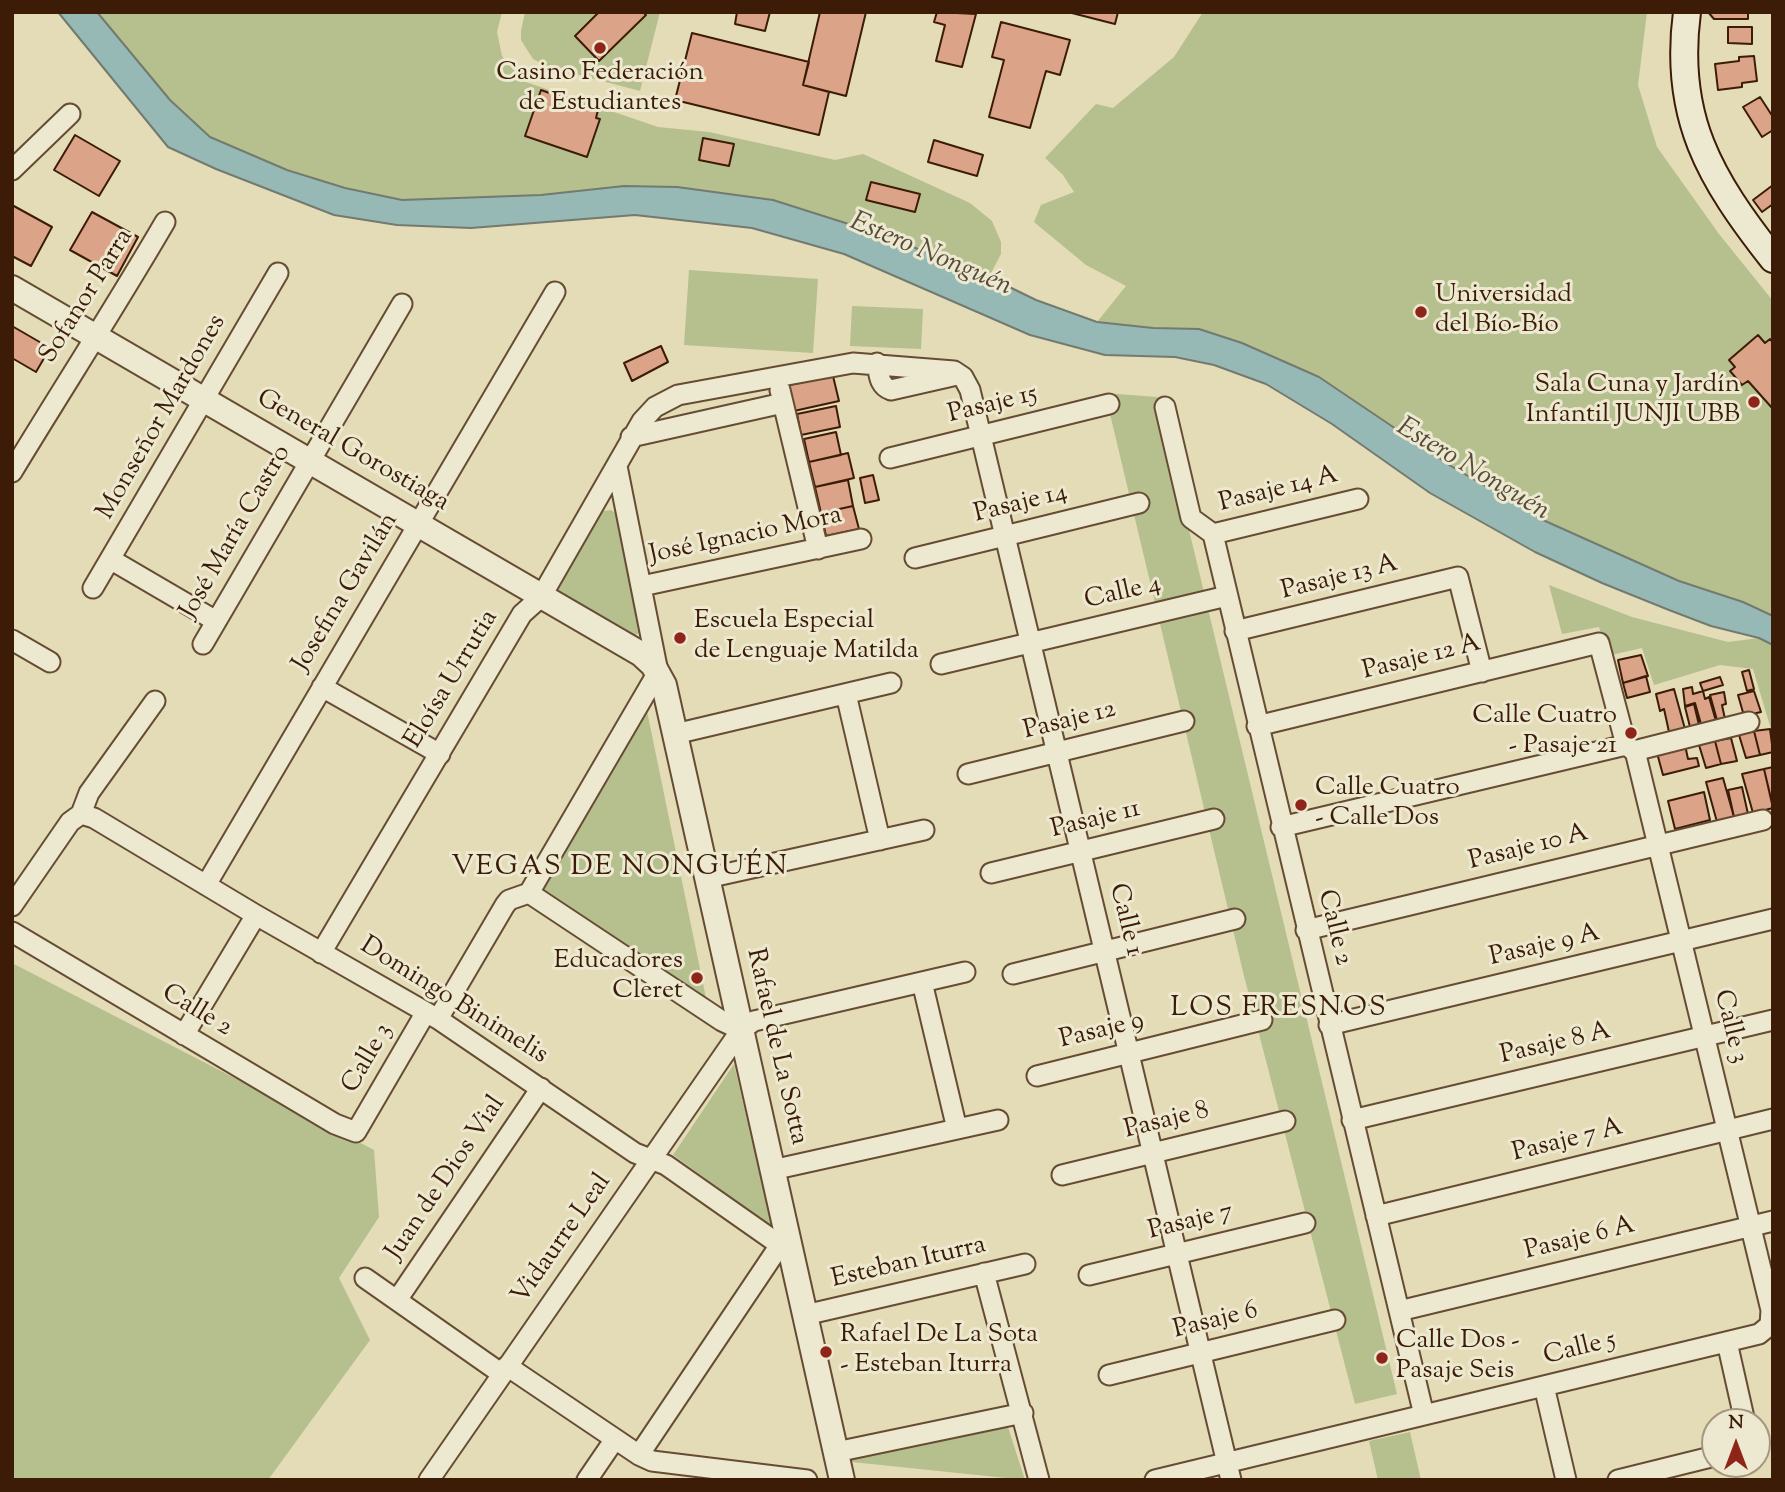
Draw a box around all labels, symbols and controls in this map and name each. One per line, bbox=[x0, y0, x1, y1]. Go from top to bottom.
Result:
marker: Casino Federación de Estudiantes bbox=[592, 40, 608, 56]
place label: Casino Federación de Estudiantes bbox=[496, 59, 704, 120]
water label: Estero Nonguén bbox=[844, 207, 1016, 305]
street label: Sofanor Parra bbox=[34, 224, 142, 370]
place label: Universidad del Bío-Bío bbox=[1435, 281, 1572, 342]
marker: Universidad del Bío-Bío bbox=[1413, 304, 1429, 320]
street label: Monseñor Mardones bbox=[92, 310, 234, 526]
place label: Sala Cuna y Jardín Infantil JUNJI UBB bbox=[1526, 371, 1740, 432]
street label: Pasaje 15 bbox=[945, 380, 1041, 432]
street label: General Gorostiaga bbox=[250, 384, 454, 520]
marker: Sala Cuna y Jardín Infantil JUNJI UBB bbox=[1746, 394, 1762, 410]
water label: Estero Nonguén bbox=[1389, 412, 1555, 530]
street label: José María Castro bbox=[175, 441, 299, 625]
street label: Pasaje 14 A bbox=[1216, 461, 1342, 521]
street label: Pasaje 14 bbox=[971, 478, 1071, 532]
street label: José Ignacio Mora bbox=[647, 501, 845, 573]
street label: Josefina Gavilán bbox=[287, 508, 407, 678]
street label: Pasaje 13 A bbox=[1278, 549, 1402, 609]
street label: Calle 4 bbox=[1082, 570, 1164, 618]
street label: Eloísa Urrutia bbox=[399, 605, 507, 755]
place label: Escuela Especial de Lenguaje Matilda bbox=[694, 607, 919, 668]
street label: Pasaje 12 A bbox=[1360, 629, 1484, 689]
marker: Escuela Especial de Lenguaje Matilda bbox=[672, 630, 688, 646]
street label: Pasaje 12 bbox=[1021, 695, 1119, 749]
place label: Calle Cuatro - Pasaje 21 bbox=[1472, 702, 1617, 764]
marker: Calle Cuatro - Pasaje 21 bbox=[1623, 725, 1639, 741]
place label: Calle Cuatro - Calle Dos bbox=[1315, 774, 1460, 836]
street label: Pasaje 11 bbox=[1048, 795, 1144, 847]
marker: Calle Cuatro - Calle Dos bbox=[1293, 797, 1309, 813]
street label: Pasaje 10 A bbox=[1466, 819, 1592, 879]
district label: VEGAS DE NONGUÉN bbox=[453, 852, 787, 886]
street label: Calle 1 bbox=[1100, 881, 1148, 959]
street label: Calle 2 bbox=[1309, 887, 1357, 969]
street label: Pasaje 9 A bbox=[1487, 919, 1603, 975]
street label: Domingo Binimelis bbox=[353, 932, 553, 1072]
street label: Rafael de La Sotta bbox=[737, 946, 813, 1148]
place label: Educadores Cleret bbox=[554, 947, 683, 1009]
marker: Educadores Cleret bbox=[689, 970, 705, 986]
street label: Calle 2 bbox=[155, 979, 237, 1045]
street label: Calle 3 bbox=[1705, 987, 1753, 1067]
district label: LOS FRESNOS bbox=[1172, 993, 1386, 1027]
street label: Pasaje 9 bbox=[1057, 1006, 1147, 1058]
street label: Pasaje 8 A bbox=[1498, 1017, 1614, 1073]
street label: Calle 3 bbox=[337, 1019, 401, 1099]
street label: Juan de Dios Vial bbox=[381, 1091, 513, 1267]
street label: Pasaje 8 bbox=[1121, 1096, 1213, 1148]
street label: Pasaje 7 A bbox=[1510, 1113, 1626, 1171]
street label: Vidaurre Leal bbox=[507, 1169, 619, 1311]
street label: Pasaje 7 bbox=[1145, 1197, 1237, 1249]
street label: Pasaje 6 A bbox=[1522, 1211, 1638, 1269]
street label: Esteban Iturra bbox=[829, 1231, 989, 1297]
street label: Pasaje 6 bbox=[1170, 1296, 1262, 1348]
place label: Rafael De La Sota - Esteban Iturra bbox=[840, 1321, 1038, 1382]
street label: Calle 5 bbox=[1541, 1326, 1619, 1374]
place label: Calle Dos - Pasaje Seis bbox=[1396, 1327, 1520, 1388]
marker: Rafael De La Sota - Esteban Iturra bbox=[818, 1344, 834, 1360]
marker: Calle Dos - Pasaje Seis bbox=[1374, 1350, 1390, 1366]
north arrow bbox=[1701, 1408, 1771, 1478]
text: N bbox=[1728, 1410, 1744, 1437]

